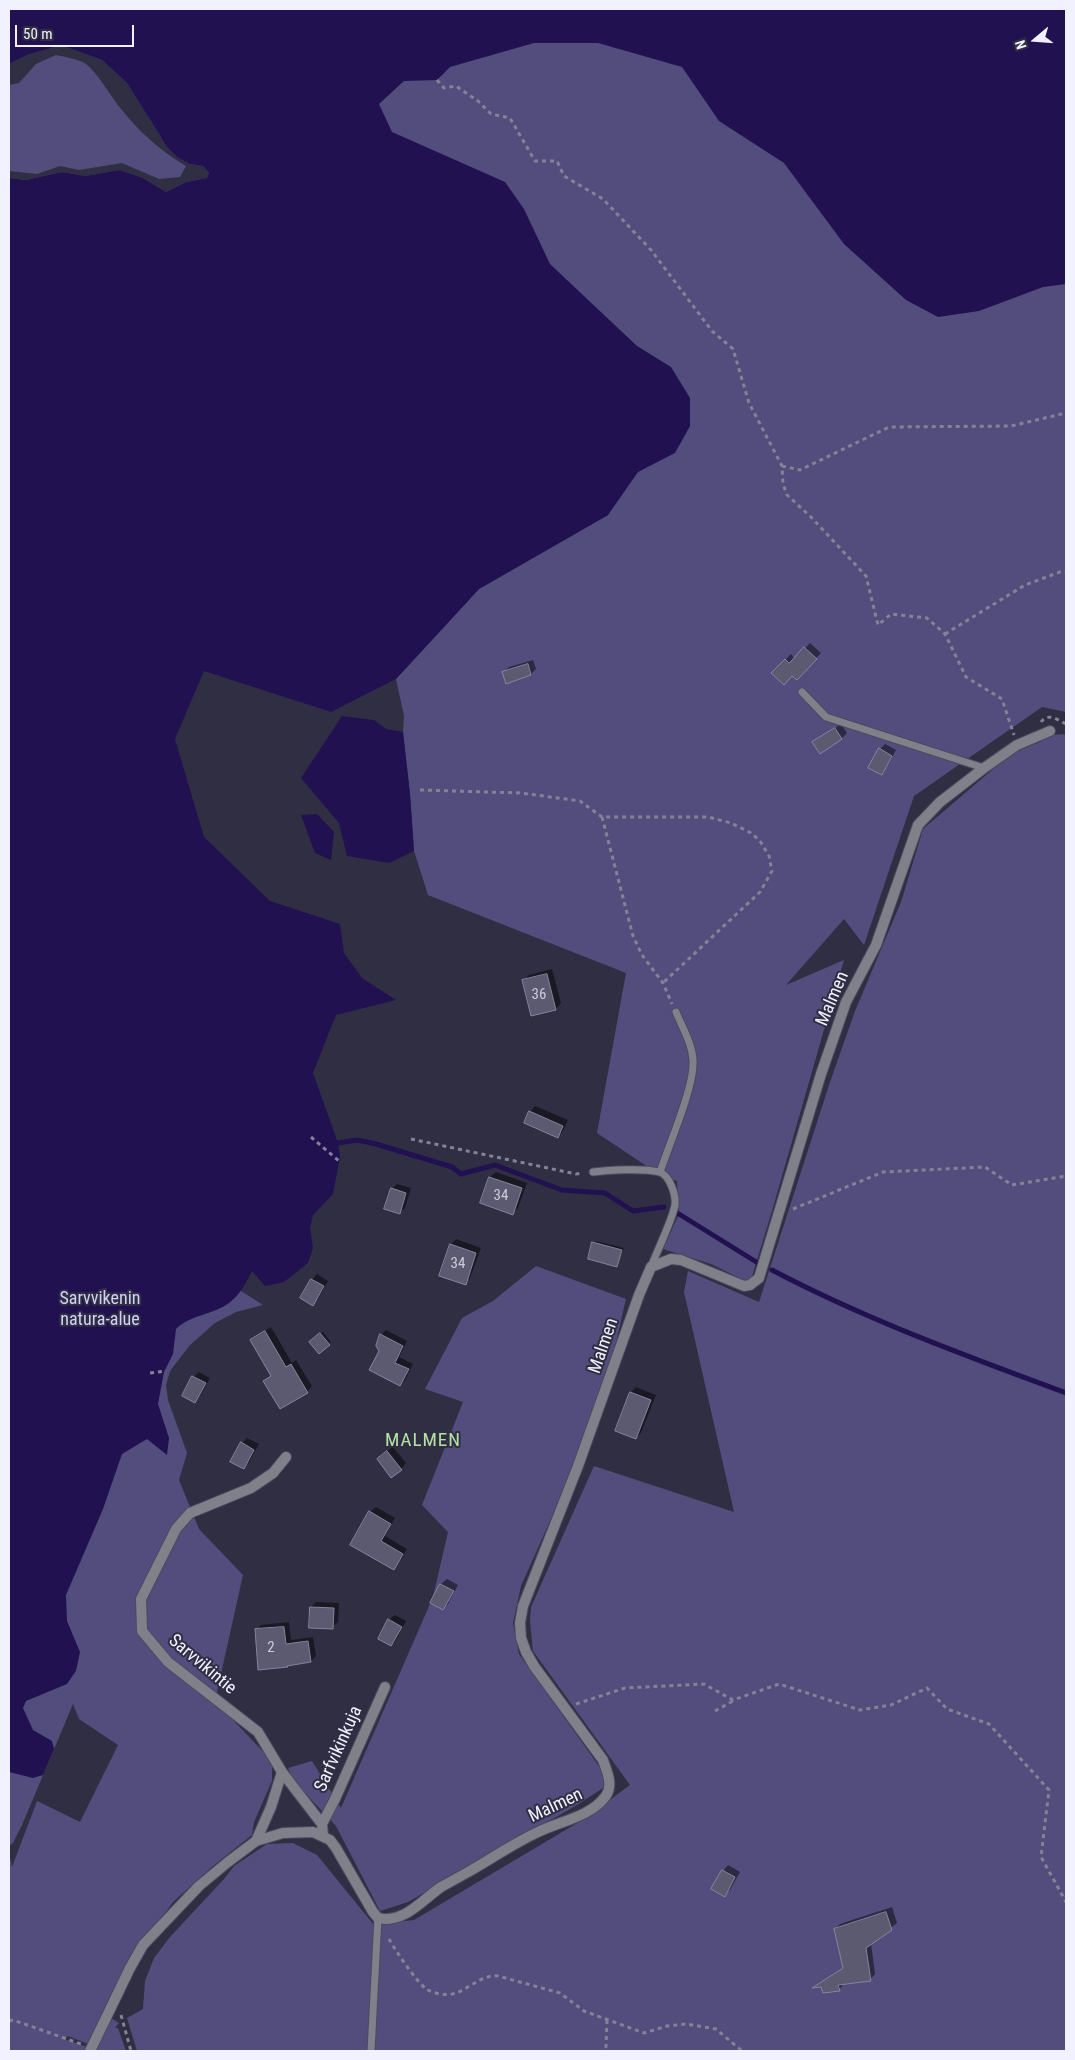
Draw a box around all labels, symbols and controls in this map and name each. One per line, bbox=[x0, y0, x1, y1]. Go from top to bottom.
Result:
scale bar bbox=[18, 15, 136, 47]
north arrow bbox=[1010, 15, 1060, 65]
text: 50 m bbox=[23, 25, 53, 43]
text: N bbox=[1012, 38, 1030, 51]
street label: Malmen bbox=[812, 969, 854, 1029]
house number: 36 bbox=[532, 986, 546, 1004]
house number: 34 bbox=[494, 1187, 508, 1205]
house number: 34 bbox=[451, 1255, 465, 1273]
park label: Sarvvikenin natura-alue bbox=[59, 1288, 141, 1330]
street label: Malmen bbox=[585, 1316, 623, 1376]
district label: MALMEN bbox=[384, 1430, 462, 1452]
street label: Sarvvikintie bbox=[164, 1630, 240, 1700]
house number: 2 bbox=[267, 1639, 275, 1657]
street label: Sarfvikinkuja bbox=[311, 1703, 367, 1795]
street label: Malmen bbox=[526, 1784, 586, 1828]

